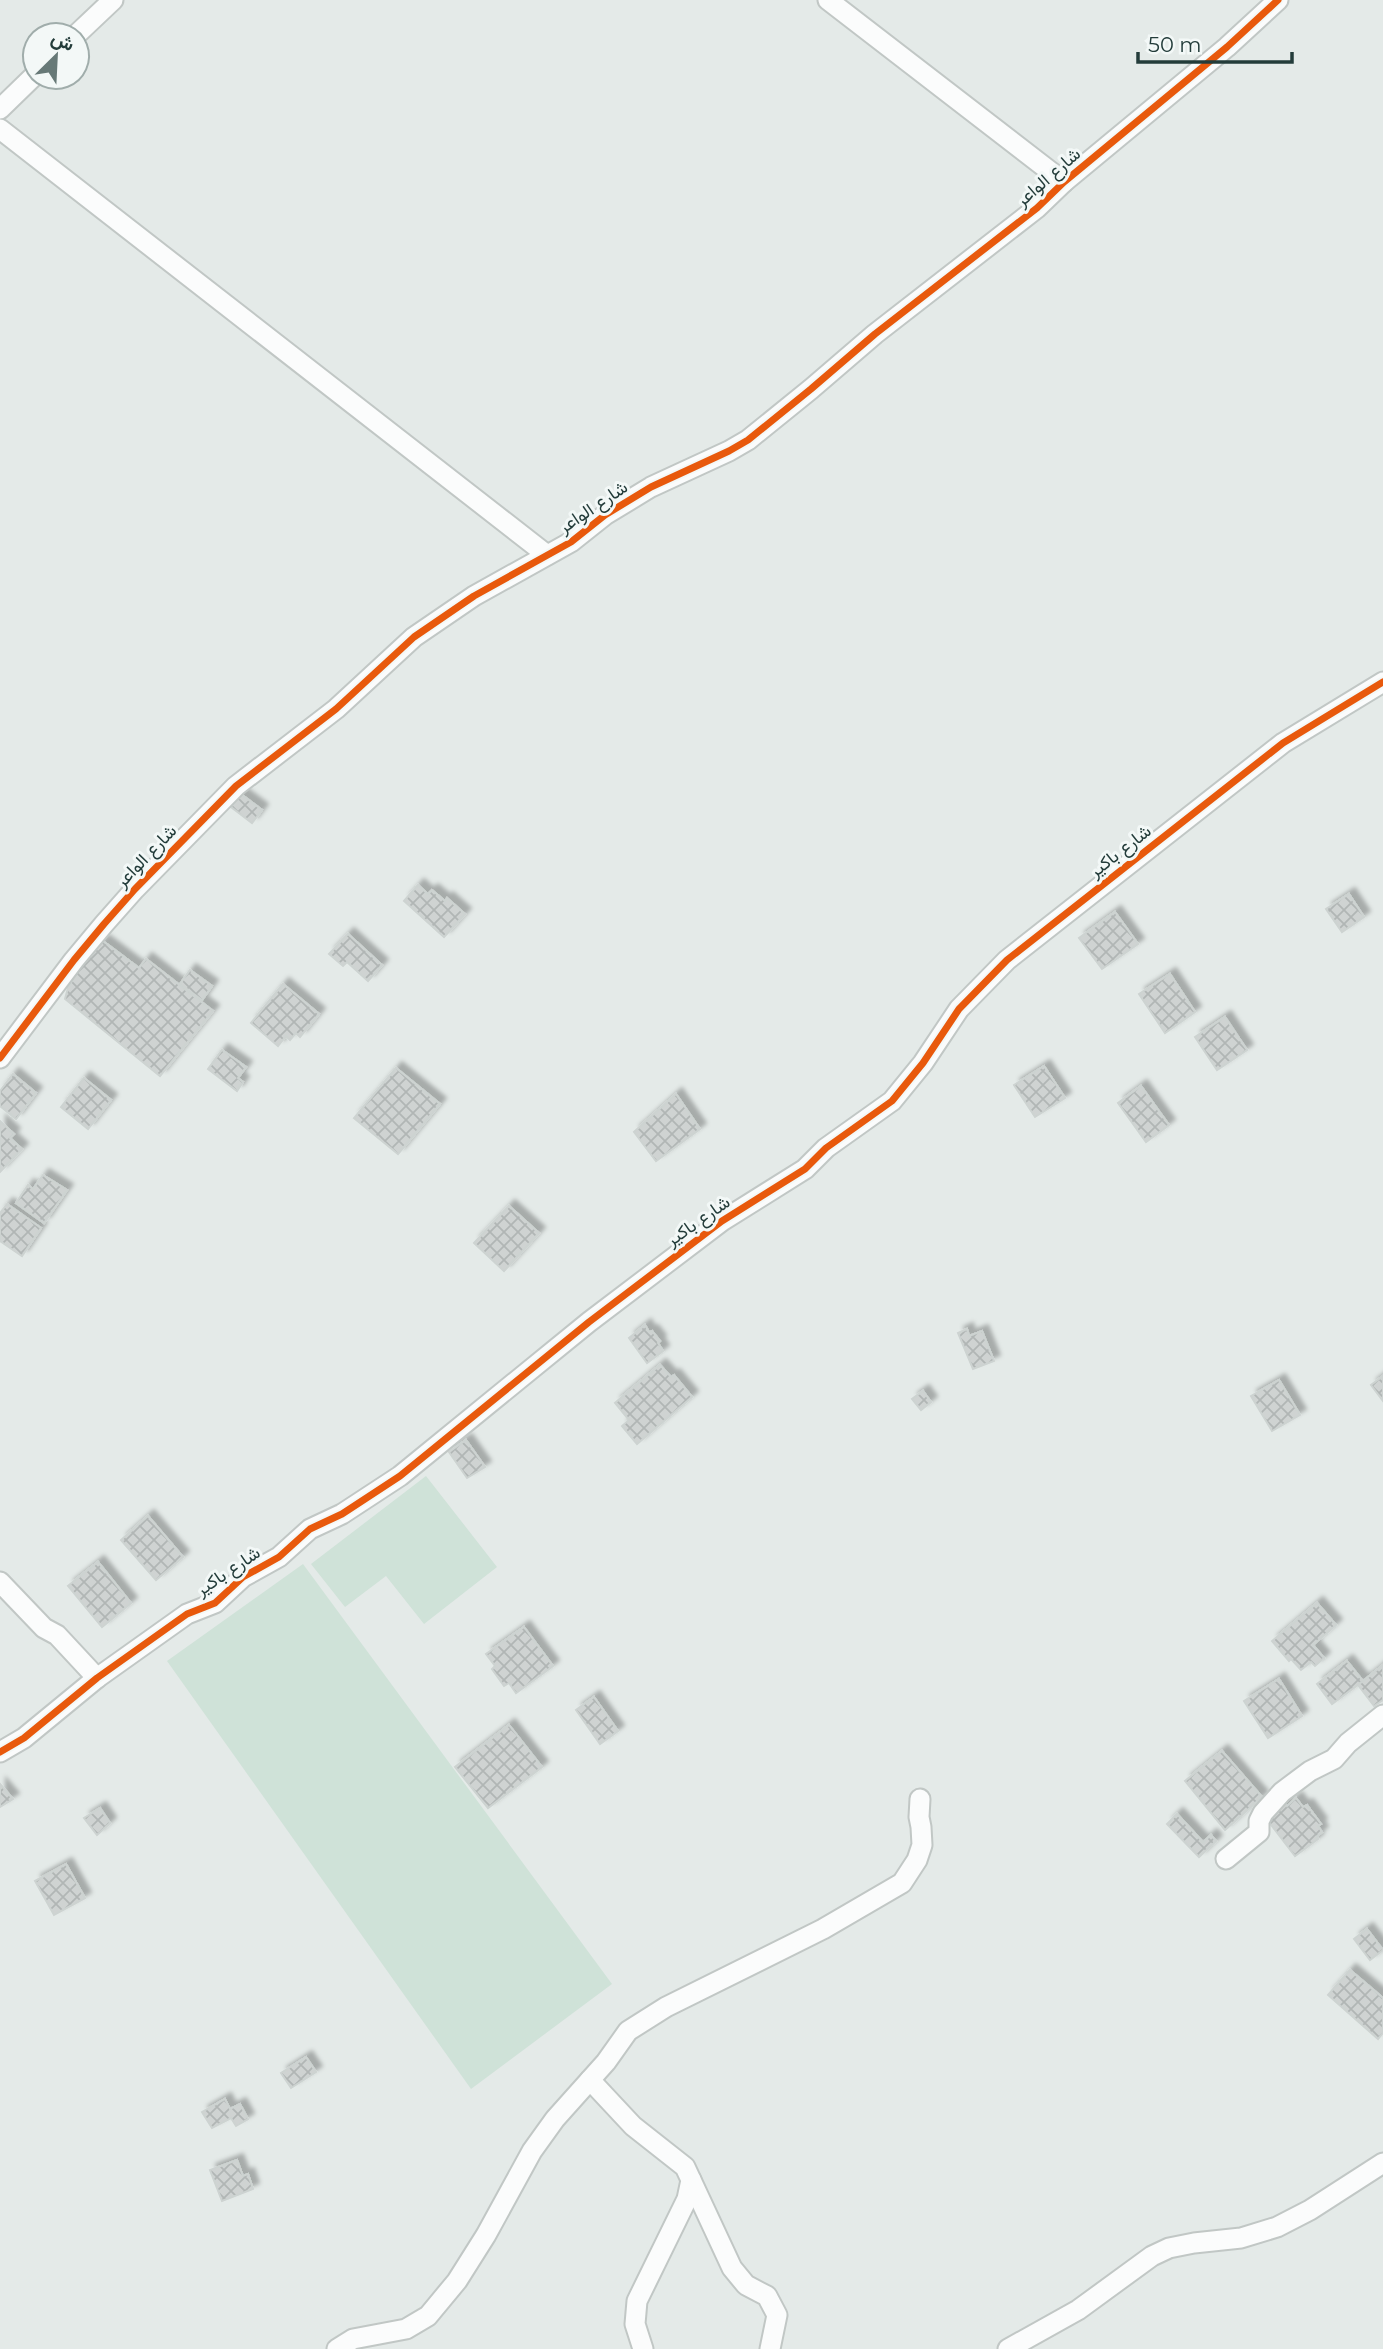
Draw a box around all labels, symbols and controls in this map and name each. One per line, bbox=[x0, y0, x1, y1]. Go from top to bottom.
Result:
north arrow bbox=[21, 21, 91, 91]
scale bar bbox=[1138, 21, 1292, 65]
text: ش bbox=[48, 26, 78, 56]
text: 50 m bbox=[1148, 32, 1202, 57]
street label: شارع الواعر bbox=[1010, 143, 1086, 213]
street label: شارع الواعر bbox=[553, 476, 632, 540]
street label: شارع الواعر bbox=[110, 820, 182, 893]
street label: شارع باكير bbox=[1084, 820, 1156, 884]
street label: شارع باكير bbox=[661, 1191, 735, 1252]
street label: شارع باكير bbox=[191, 1541, 265, 1602]

